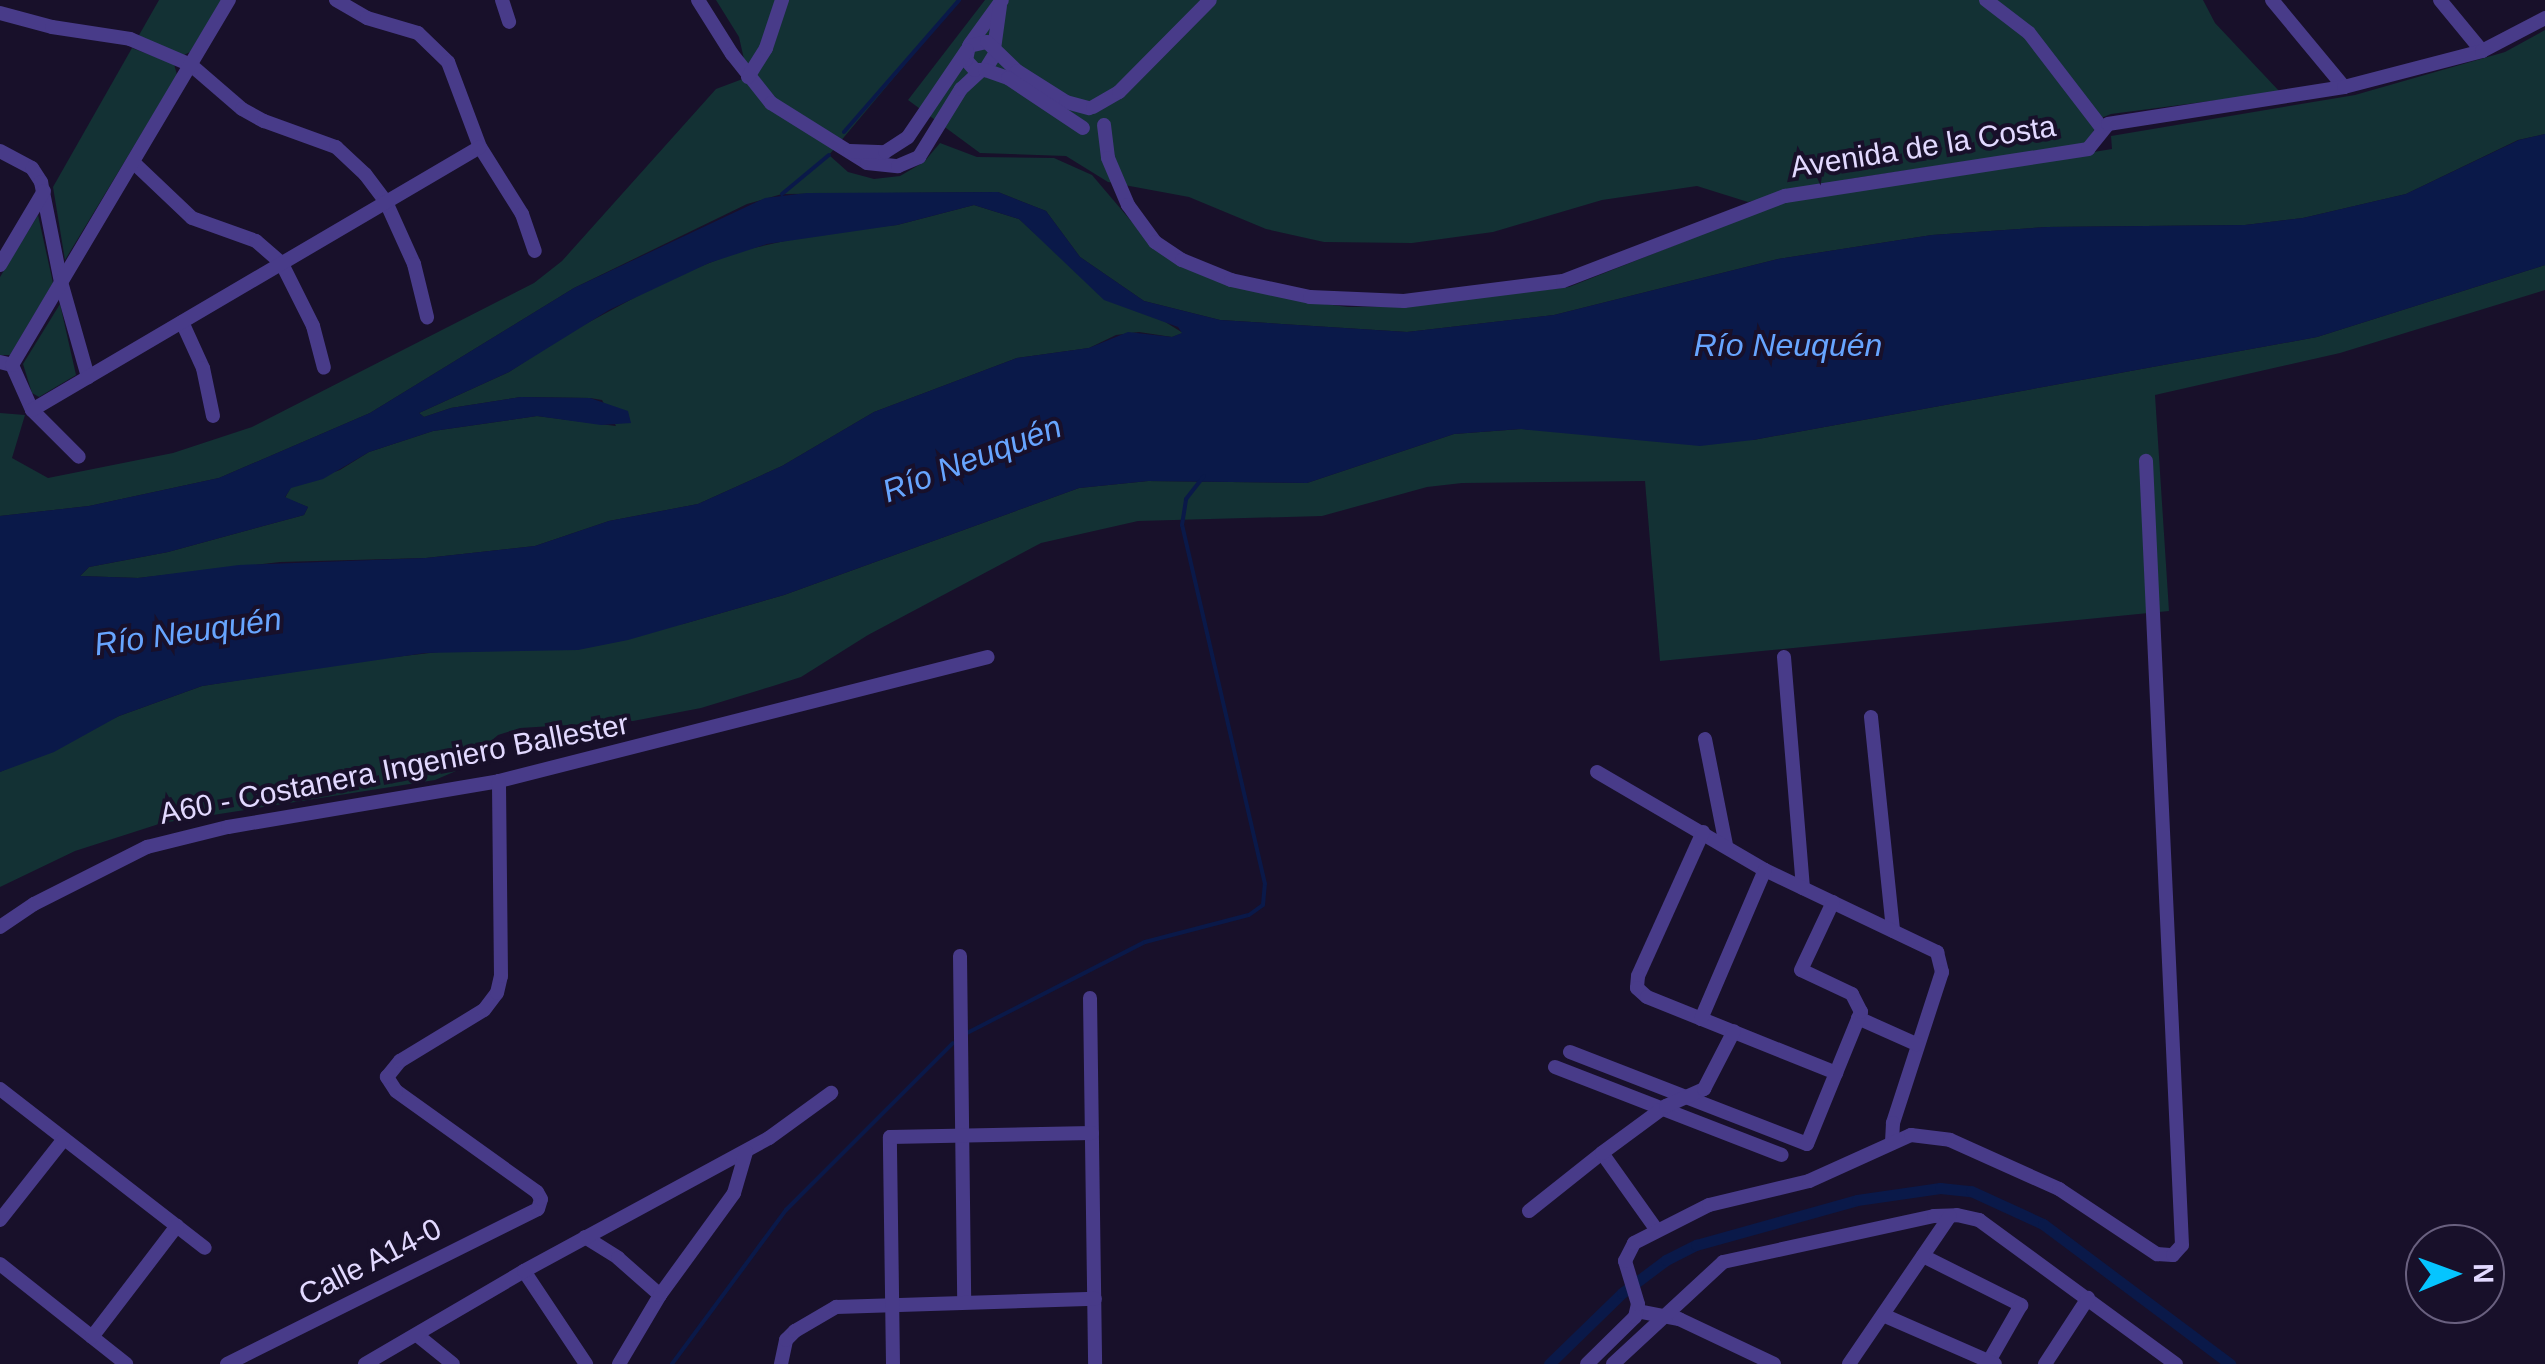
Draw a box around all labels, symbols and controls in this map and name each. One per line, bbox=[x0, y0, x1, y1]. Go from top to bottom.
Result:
street label: Avenida de la Costa bbox=[1788, 108, 2058, 186]
water label: Río Neuquén bbox=[1694, 326, 1882, 364]
water label: Río Neuquén bbox=[877, 407, 1067, 511]
water label: Río Neuquén bbox=[92, 600, 284, 664]
street label: A60 - Costanera Ingeniero Ballester bbox=[156, 706, 632, 832]
street label: Calle A14-0 bbox=[292, 1210, 448, 1314]
north arrow bbox=[2405, 1224, 2505, 1324]
text: N bbox=[2468, 1263, 2499, 1284]

